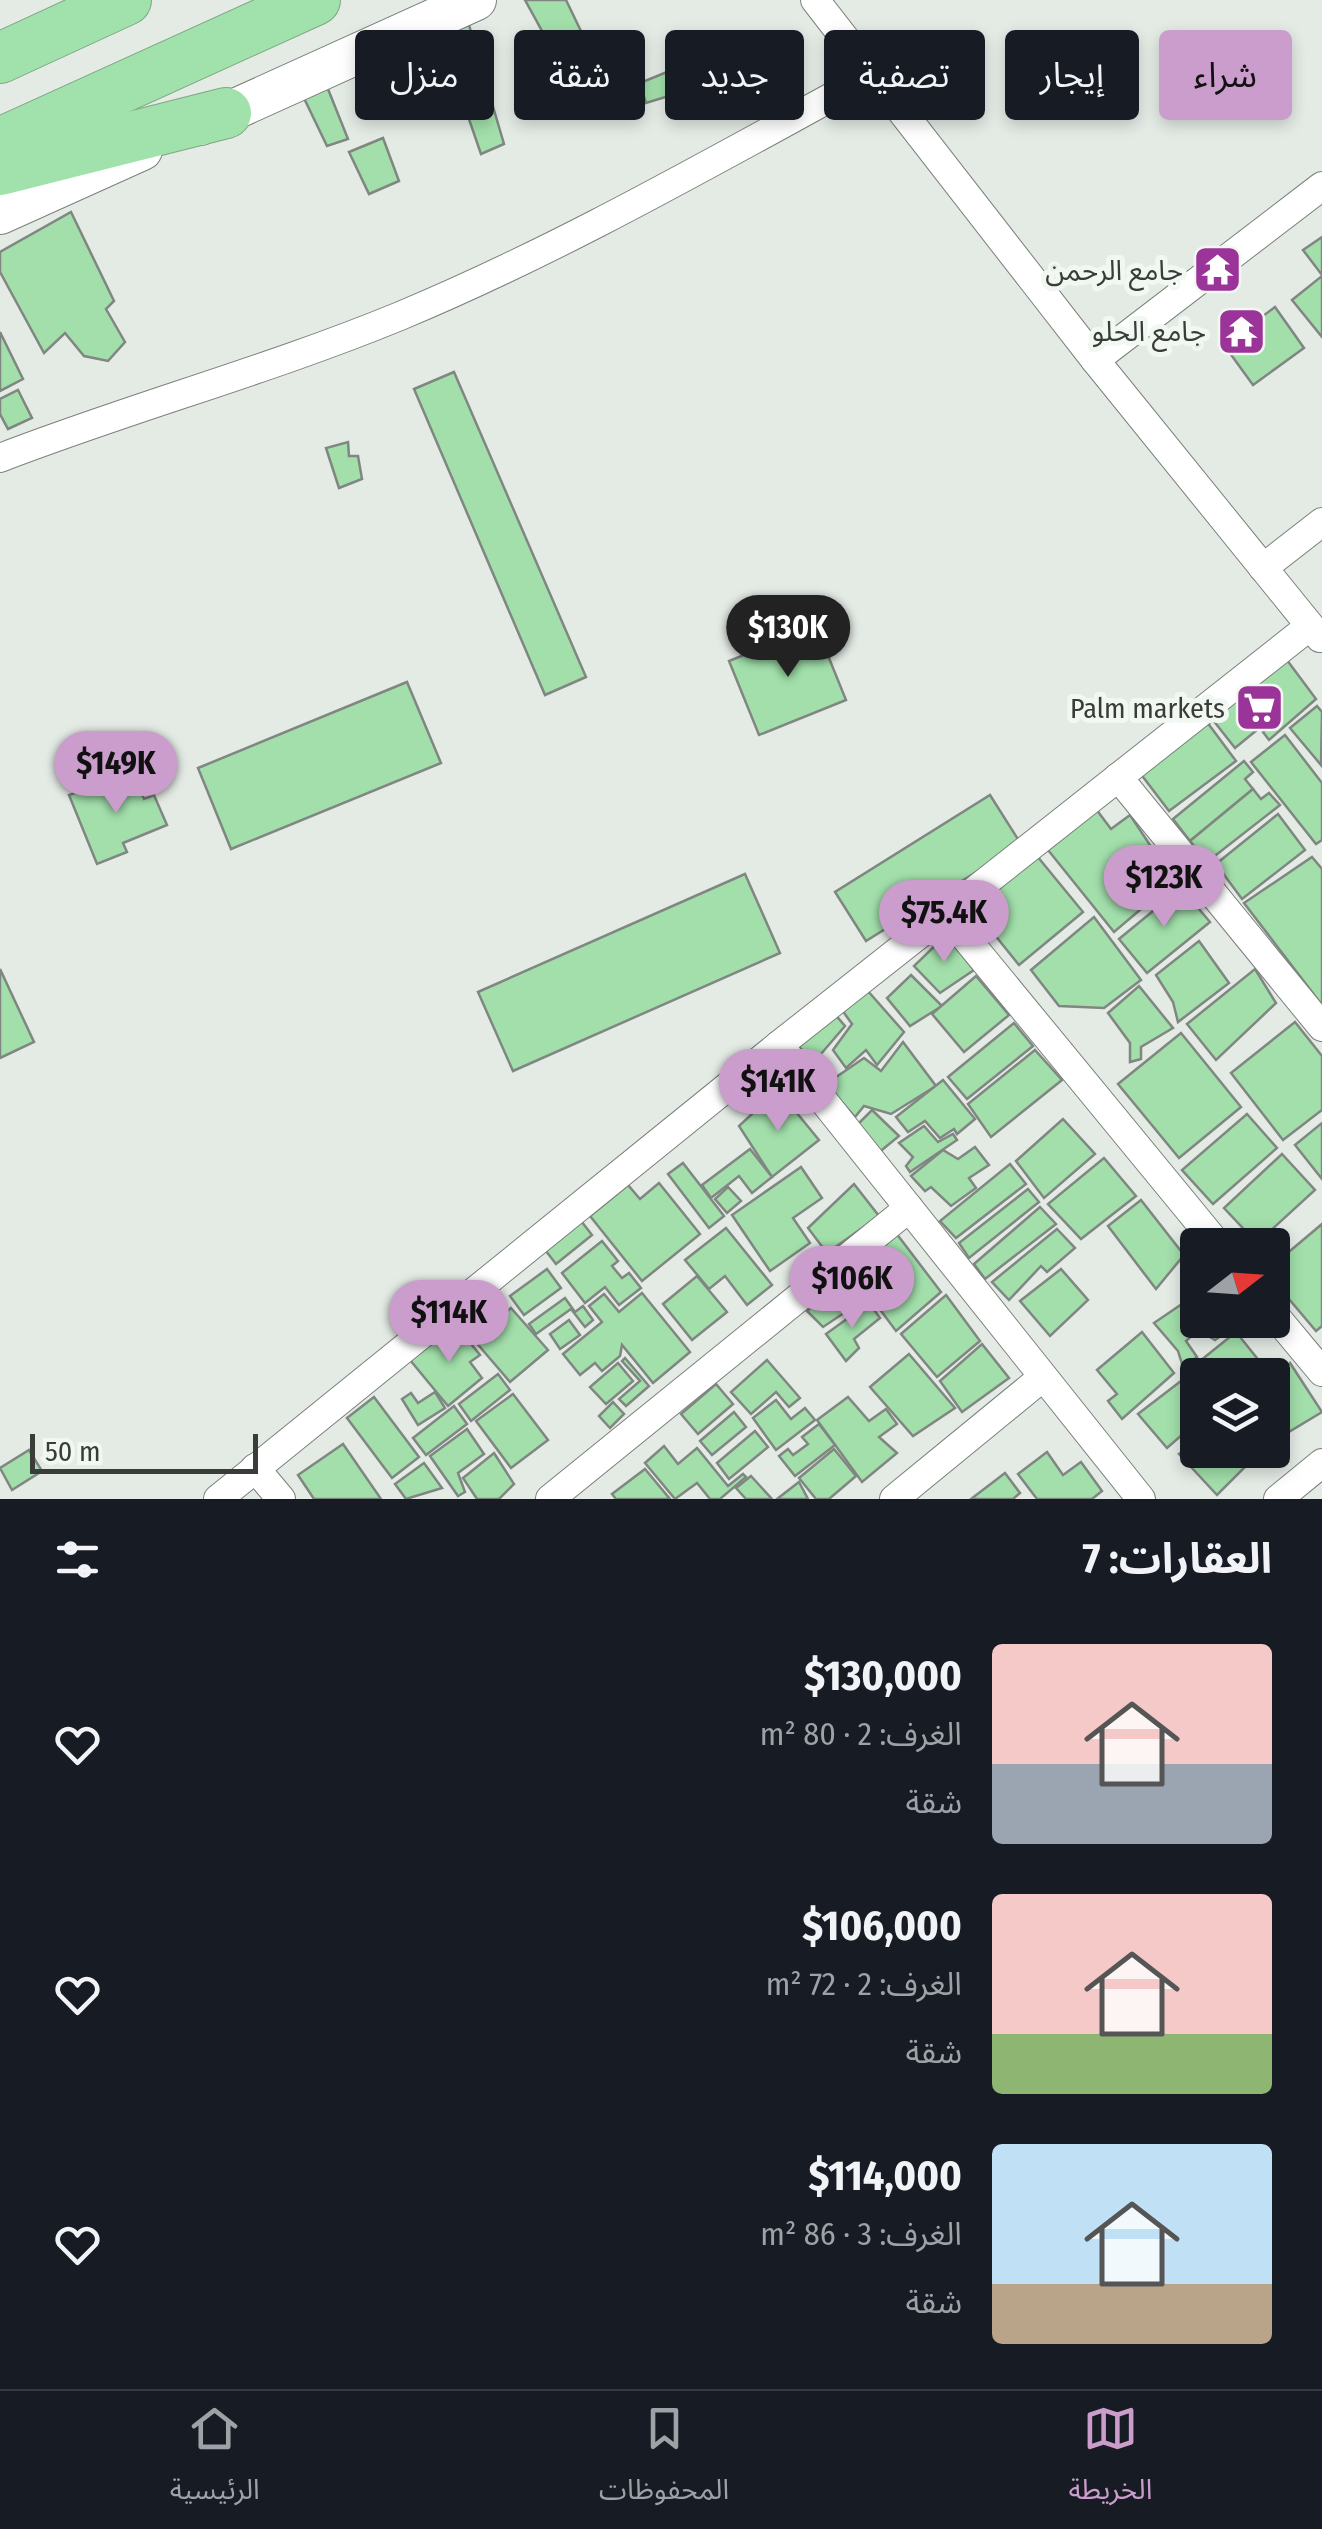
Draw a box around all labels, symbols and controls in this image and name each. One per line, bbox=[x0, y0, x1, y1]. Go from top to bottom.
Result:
chip: منزل bbox=[355, 30, 494, 120]
chip: شقة bbox=[514, 30, 645, 120]
chip: جديد bbox=[665, 30, 804, 120]
chip: تصفية bbox=[824, 30, 985, 120]
chip: إيجار bbox=[1005, 30, 1139, 120]
chip: شراء bbox=[1159, 30, 1292, 120]
temple icon: جامع الرحمن bbox=[1192, 244, 1244, 296]
place label: جامع الرحمن bbox=[1045, 254, 1183, 291]
temple icon: جامع الحلو bbox=[1215, 305, 1267, 357]
place label: جامع الحلو bbox=[1092, 315, 1206, 352]
pin: $130K bbox=[718, 595, 858, 680]
text: $130K bbox=[748, 608, 828, 646]
supermarket icon: Palm markets bbox=[1234, 682, 1286, 734]
place label: Palm markets bbox=[1070, 692, 1225, 725]
pin: $149K bbox=[46, 731, 186, 816]
text: $149K bbox=[76, 744, 156, 782]
pin: $123K bbox=[1094, 845, 1234, 930]
text: $123K bbox=[1126, 858, 1202, 896]
pin: $75.4K bbox=[863, 880, 1025, 965]
text: $75.4K bbox=[901, 893, 987, 931]
pin: $141K bbox=[708, 1049, 848, 1134]
text: $141K bbox=[741, 1062, 815, 1100]
north arrow bbox=[1180, 1228, 1290, 1338]
map controls bbox=[1180, 1228, 1290, 1468]
pin: $106K bbox=[782, 1246, 922, 1331]
text: $106K bbox=[811, 1259, 893, 1297]
pin: $114K bbox=[379, 1280, 519, 1365]
text: $114K bbox=[411, 1293, 487, 1331]
button: layers bbox=[1180, 1358, 1290, 1468]
scale bar bbox=[30, 1429, 258, 1474]
text: 50 m bbox=[45, 1435, 101, 1468]
icon: filters bbox=[50, 1532, 105, 1587]
text: العقارات: 7 bbox=[1082, 1534, 1272, 1584]
text: $130,000 bbox=[804, 1651, 962, 1701]
icon: home bbox=[1072, 1684, 1192, 1804]
text: الغرف: 2 · 80 m² bbox=[760, 1715, 962, 1753]
icon: heart bbox=[50, 1717, 105, 1772]
text: شقة bbox=[906, 1783, 962, 1821]
text: $106,000 bbox=[802, 1901, 962, 1951]
icon: home bbox=[1072, 1934, 1192, 2054]
text: الغرف: 2 · 72 m² bbox=[766, 1965, 962, 2003]
icon: heart bbox=[50, 1967, 105, 2022]
text: شقة bbox=[906, 2033, 962, 2071]
text: $114,000 bbox=[809, 2151, 962, 2201]
icon: home bbox=[1072, 2184, 1192, 2304]
text: الغرف: 3 · 86 m² bbox=[760, 2215, 962, 2253]
icon: heart bbox=[50, 2217, 105, 2272]
text: شقة bbox=[906, 2283, 962, 2321]
tab: الرئيسية bbox=[170, 2401, 260, 2520]
tab: المحفوظات bbox=[599, 2401, 729, 2520]
tab: الخريطة bbox=[1068, 2401, 1152, 2520]

